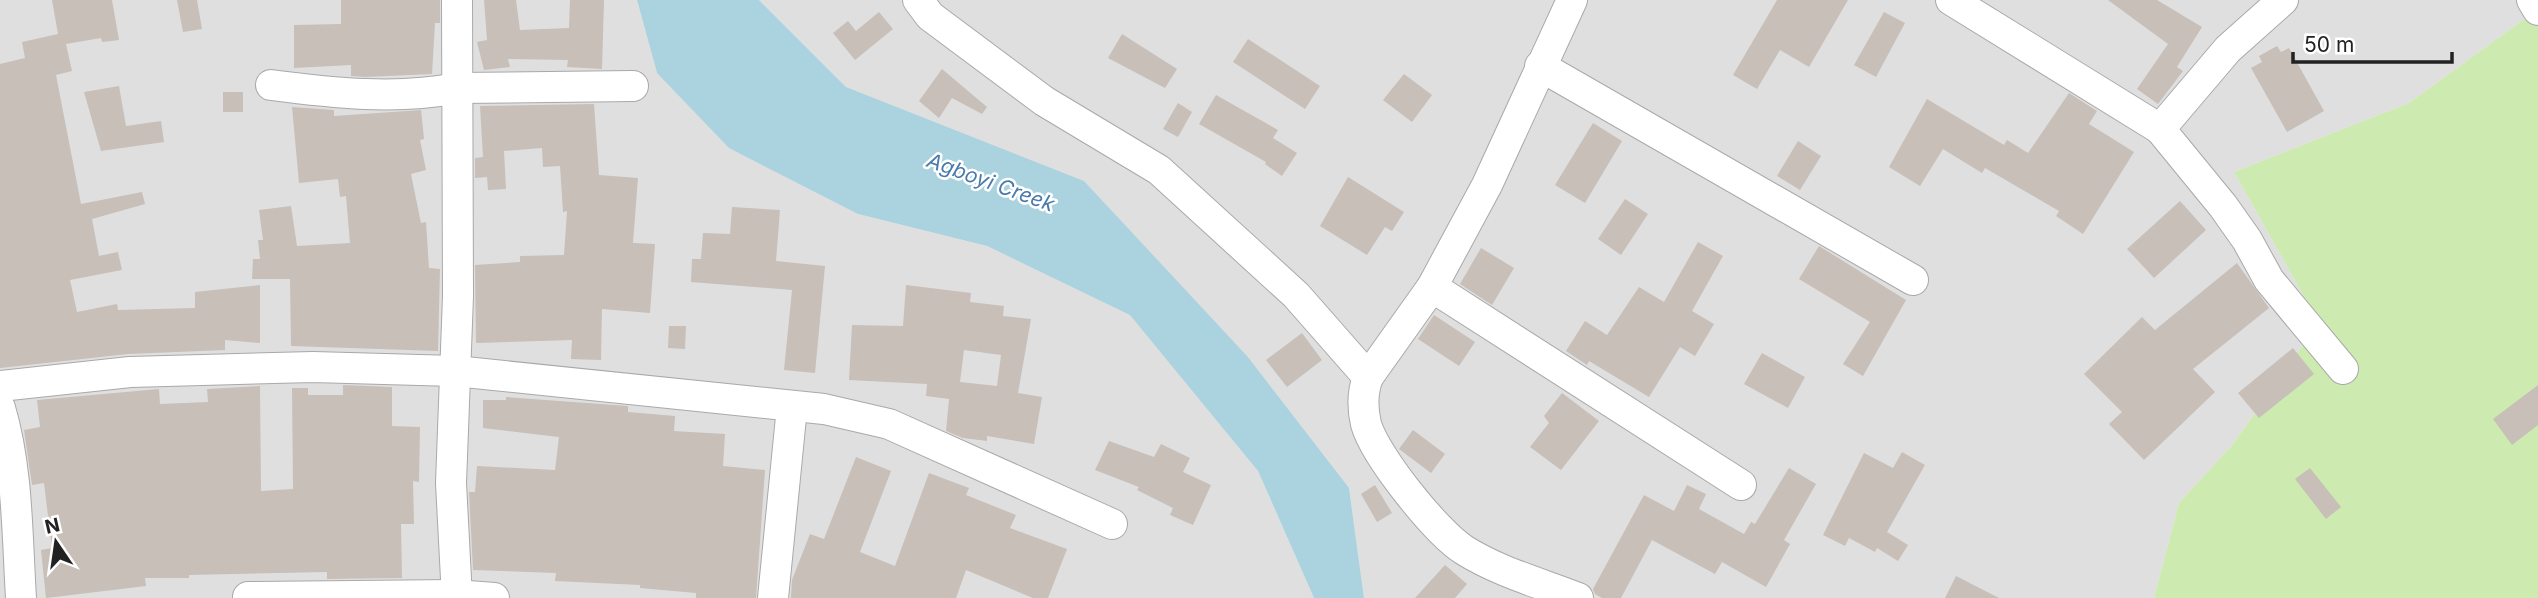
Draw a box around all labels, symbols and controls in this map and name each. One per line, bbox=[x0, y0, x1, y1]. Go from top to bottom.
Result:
scale bar bbox=[2293, 21, 2452, 65]
text: 50 m bbox=[2304, 32, 2354, 57]
water label: Agboyi Creek bbox=[923, 147, 1059, 217]
north arrow bbox=[21, 507, 91, 577]
text: N bbox=[43, 513, 62, 539]

